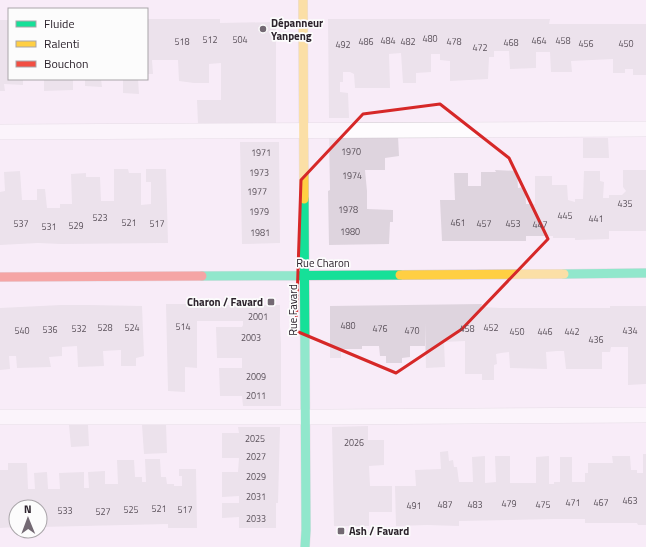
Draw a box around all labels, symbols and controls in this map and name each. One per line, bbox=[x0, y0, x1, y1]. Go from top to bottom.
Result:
legend bbox=[8, 8, 148, 80]
text: Fluide bbox=[44, 14, 75, 33]
place label: Dépanneur Yanpeng bbox=[271, 15, 323, 44]
marker: Dépanneur Yanpeng bbox=[258, 24, 268, 34]
house number: 480 bbox=[422, 32, 438, 45]
house number: 512 bbox=[202, 33, 218, 46]
house number: 504 bbox=[232, 33, 248, 46]
text: Ralenti bbox=[44, 34, 79, 53]
house number: 484 bbox=[380, 34, 396, 47]
house number: 464 bbox=[531, 34, 547, 47]
house number: 458 bbox=[555, 34, 571, 47]
house number: 518 bbox=[174, 35, 190, 48]
house number: 486 bbox=[358, 35, 374, 48]
house number: 482 bbox=[400, 35, 416, 48]
house number: 478 bbox=[446, 35, 462, 48]
house number: 468 bbox=[503, 36, 519, 49]
house number: 456 bbox=[578, 37, 594, 50]
house number: 450 bbox=[618, 37, 634, 50]
house number: 492 bbox=[335, 38, 351, 51]
house number: 472 bbox=[472, 41, 488, 54]
text: Bouchon bbox=[44, 54, 89, 73]
house number: 1970 bbox=[341, 145, 361, 158]
house number: 1971 bbox=[251, 146, 271, 159]
house number: 1973 bbox=[249, 166, 269, 179]
house number: 1974 bbox=[342, 169, 362, 182]
house number: 1977 bbox=[247, 185, 267, 198]
house number: 435 bbox=[617, 197, 633, 210]
house number: 1978 bbox=[338, 203, 358, 216]
house number: 1979 bbox=[249, 205, 269, 218]
house number: 445 bbox=[557, 209, 573, 222]
house number: 523 bbox=[92, 211, 108, 224]
house number: 441 bbox=[588, 212, 604, 225]
house number: 521 bbox=[121, 216, 137, 229]
house number: 461 bbox=[450, 216, 466, 229]
house number: 537 bbox=[13, 217, 29, 230]
house number: 517 bbox=[149, 217, 165, 230]
house number: 457 bbox=[476, 217, 492, 230]
house number: 453 bbox=[505, 217, 521, 230]
house number: 447 bbox=[532, 218, 548, 231]
house number: 529 bbox=[68, 219, 84, 232]
house number: 531 bbox=[41, 220, 57, 233]
house number: 1980 bbox=[340, 225, 360, 238]
house number: 1981 bbox=[250, 226, 270, 239]
street label: Rue Charon bbox=[296, 255, 350, 271]
street label: Rue Favard bbox=[285, 284, 301, 336]
place label: Charon / Favard bbox=[187, 294, 263, 310]
marker: Charon / Favard bbox=[266, 297, 276, 307]
house number: 2001 bbox=[248, 310, 268, 323]
house number: 480 bbox=[340, 319, 356, 332]
house number: 514 bbox=[175, 320, 191, 333]
house number: 528 bbox=[97, 321, 113, 334]
house number: 524 bbox=[124, 321, 140, 334]
house number: 452 bbox=[483, 321, 499, 334]
house number: 532 bbox=[71, 322, 87, 335]
house number: 476 bbox=[372, 322, 388, 335]
house number: 458 bbox=[459, 322, 475, 335]
house number: 536 bbox=[42, 323, 58, 336]
house number: 540 bbox=[14, 324, 30, 337]
house number: 470 bbox=[404, 324, 420, 337]
house number: 434 bbox=[622, 324, 638, 337]
house number: 450 bbox=[509, 325, 525, 338]
house number: 446 bbox=[537, 325, 553, 338]
house number: 442 bbox=[564, 325, 580, 338]
house number: 2003 bbox=[241, 331, 261, 344]
house number: 436 bbox=[588, 333, 604, 346]
house number: 2009 bbox=[246, 370, 266, 383]
house number: 2011 bbox=[246, 389, 266, 402]
house number: 2025 bbox=[245, 432, 265, 445]
house number: 2026 bbox=[344, 436, 364, 449]
house number: 2027 bbox=[246, 450, 266, 463]
house number: 2029 bbox=[246, 470, 266, 483]
house number: 2031 bbox=[246, 490, 266, 503]
house number: 463 bbox=[622, 494, 638, 507]
house number: 471 bbox=[565, 496, 581, 509]
house number: 467 bbox=[593, 496, 609, 509]
house number: 479 bbox=[501, 497, 517, 510]
house number: 487 bbox=[437, 498, 453, 511]
house number: 483 bbox=[467, 498, 483, 511]
house number: 475 bbox=[535, 498, 551, 511]
north arrow bbox=[8, 499, 48, 539]
house number: 491 bbox=[406, 499, 422, 512]
text: N bbox=[24, 501, 32, 517]
house number: 521 bbox=[151, 502, 167, 515]
house number: 525 bbox=[123, 503, 139, 516]
house number: 517 bbox=[177, 503, 193, 516]
house number: 533 bbox=[57, 504, 73, 517]
house number: 527 bbox=[95, 505, 111, 518]
house number: 2033 bbox=[246, 512, 266, 525]
place label: Ash / Favard bbox=[349, 523, 409, 539]
marker: Ash / Favard bbox=[336, 526, 346, 536]

